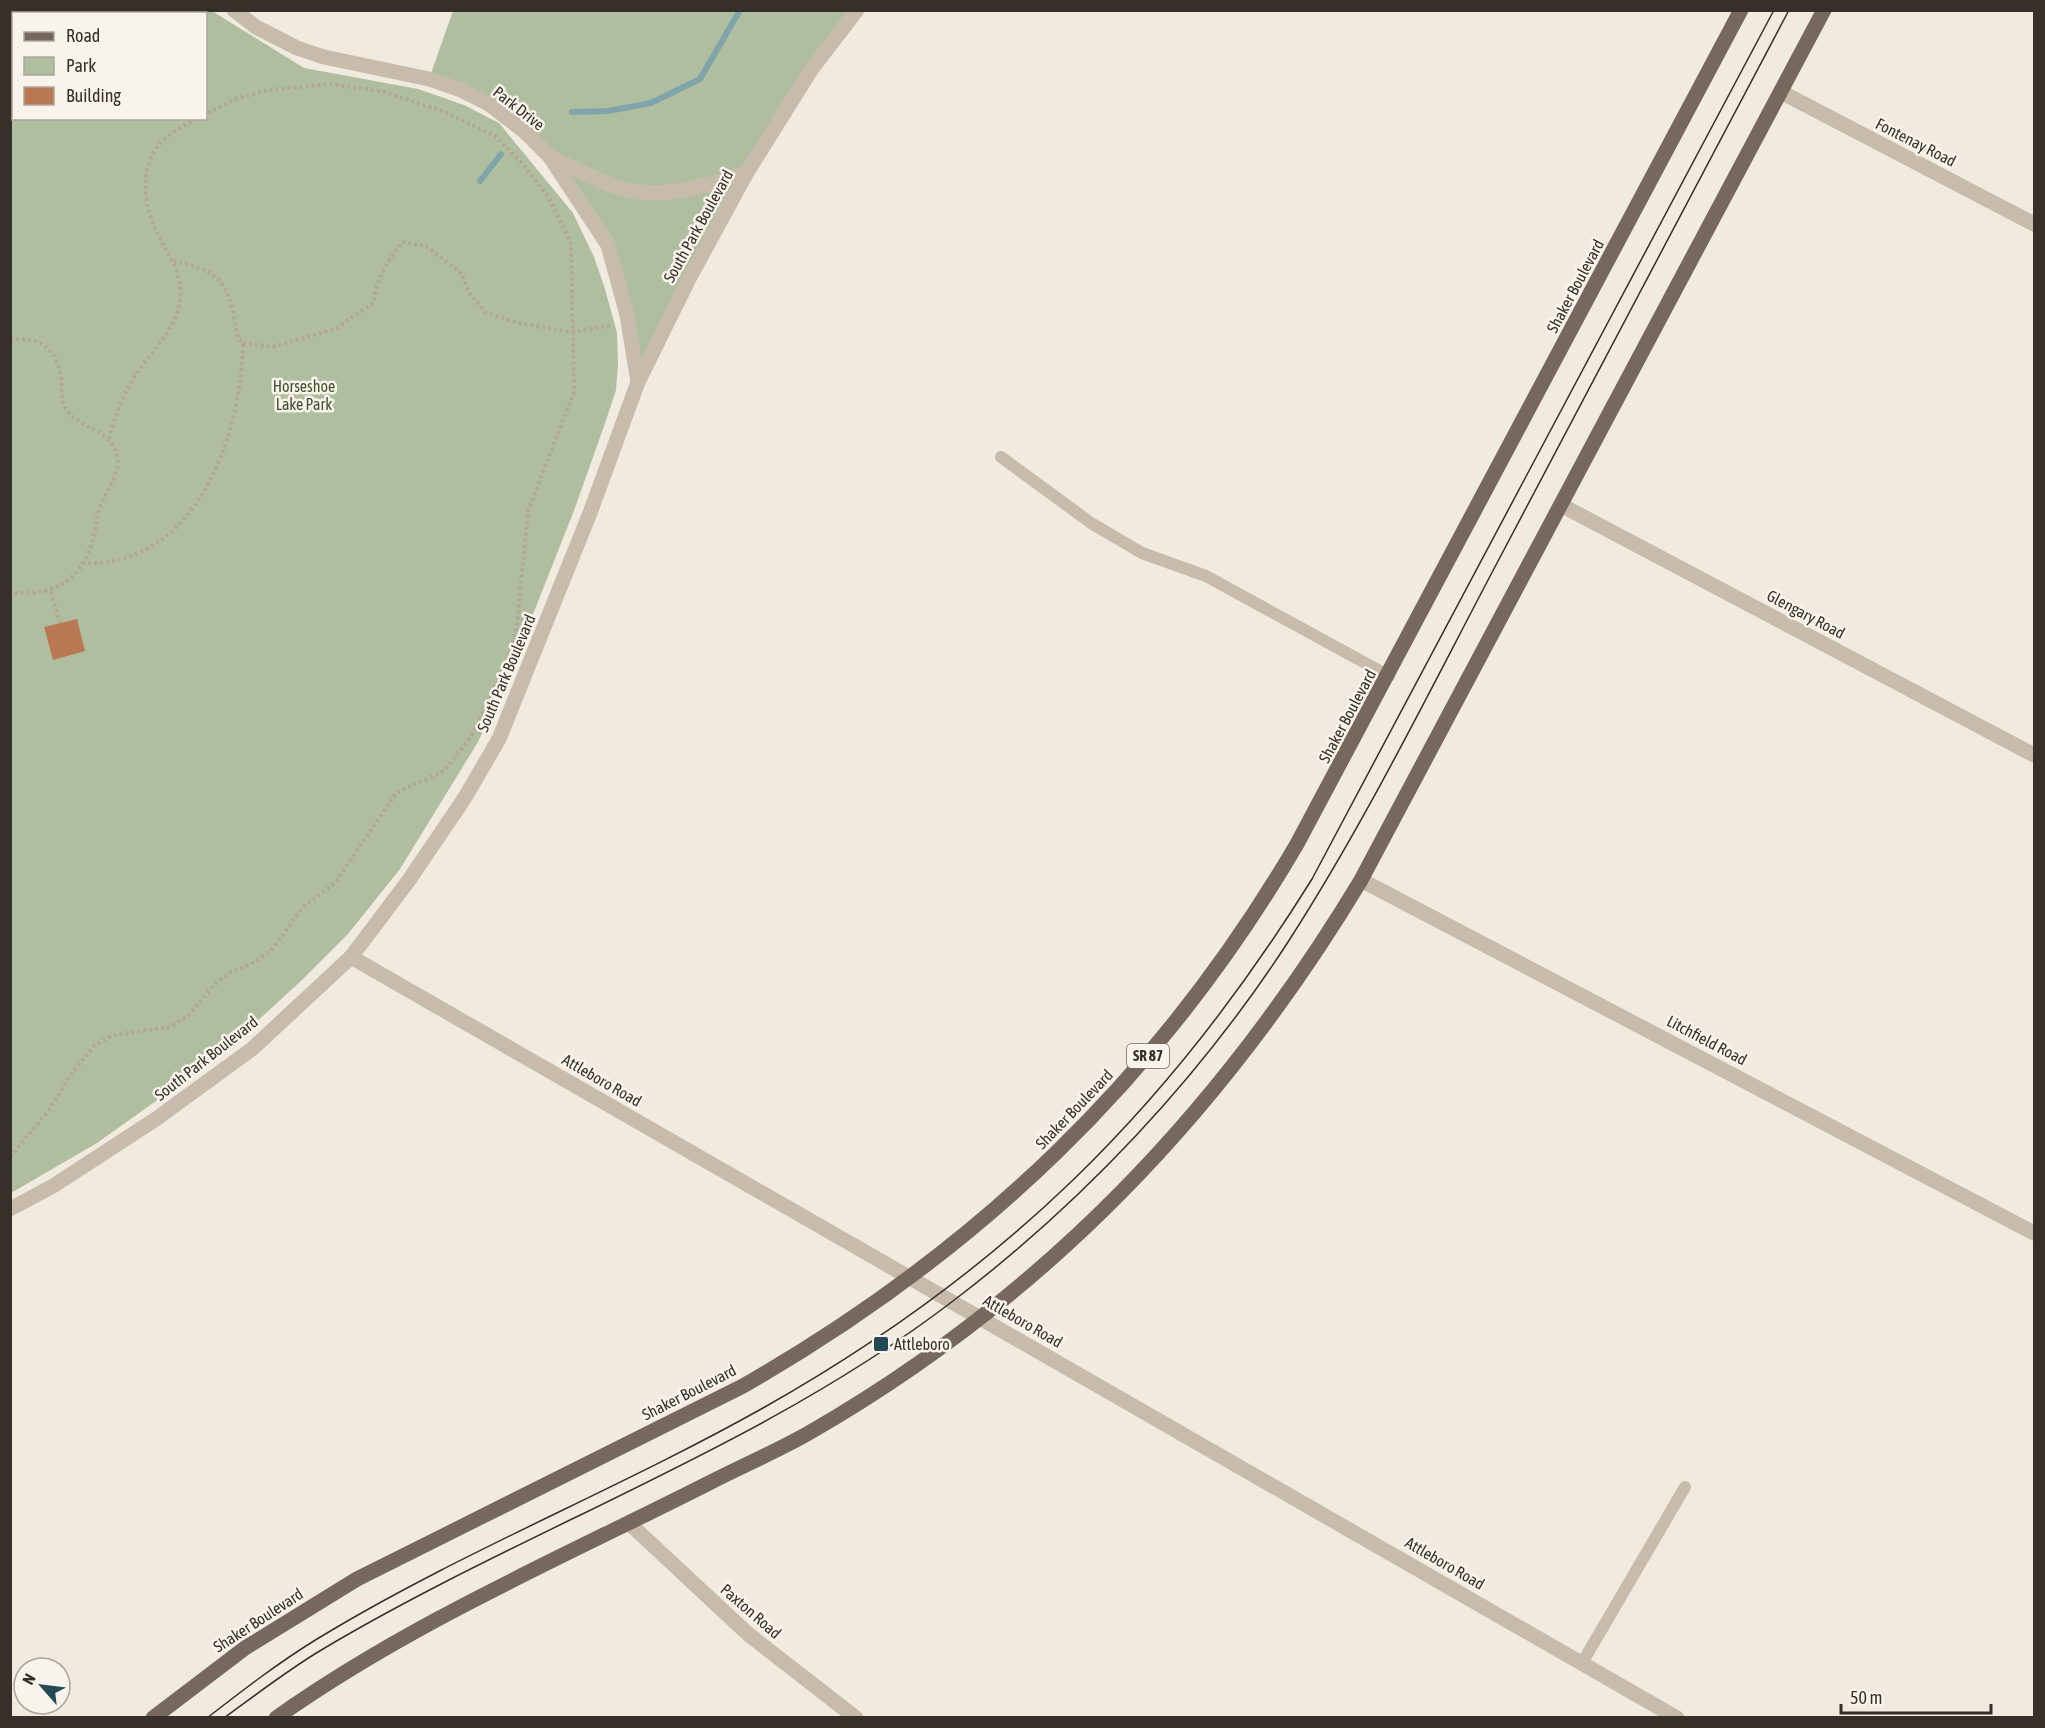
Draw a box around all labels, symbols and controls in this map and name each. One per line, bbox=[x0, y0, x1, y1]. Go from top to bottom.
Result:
legend bbox=[12, 12, 207, 120]
text: Road bbox=[66, 25, 100, 46]
text: Park bbox=[66, 55, 96, 76]
street label: Park Drive bbox=[490, 82, 548, 134]
text: Building bbox=[66, 85, 121, 106]
street label: Fontenay Road bbox=[1872, 114, 1959, 171]
street label: South Park Boulevard bbox=[660, 167, 736, 285]
street label: Shaker Boulevard bbox=[1543, 236, 1607, 336]
park label: Horseshoe Lake Park bbox=[273, 377, 335, 413]
street label: Glengary Road bbox=[1763, 586, 1848, 643]
street label: South Park Boulevard bbox=[473, 612, 539, 734]
street label: Shaker Boulevard bbox=[1315, 666, 1379, 766]
street label: Litchfield Road bbox=[1664, 1011, 1750, 1069]
street label: South Park Boulevard bbox=[151, 1012, 261, 1104]
road number: SR 87 bbox=[1127, 1044, 1169, 1068]
street label: Attleboro Road bbox=[559, 1050, 645, 1110]
street label: Shaker Boulevard bbox=[1032, 1066, 1116, 1152]
street label: Attleboro Road bbox=[980, 1291, 1066, 1351]
marker: Attleboro bbox=[872, 1335, 890, 1353]
place label: Attleboro bbox=[894, 1335, 950, 1353]
street label: Shaker Boulevard bbox=[639, 1361, 739, 1423]
street label: Attleboro Road bbox=[1402, 1533, 1488, 1593]
street label: Paxton Road bbox=[717, 1580, 785, 1642]
street label: Shaker Boulevard bbox=[210, 1584, 306, 1656]
north arrow bbox=[12, 1656, 72, 1716]
text: N bbox=[19, 1671, 39, 1687]
scale bar bbox=[1841, 1677, 1991, 1715]
text: 50 m bbox=[1850, 1687, 1882, 1708]

